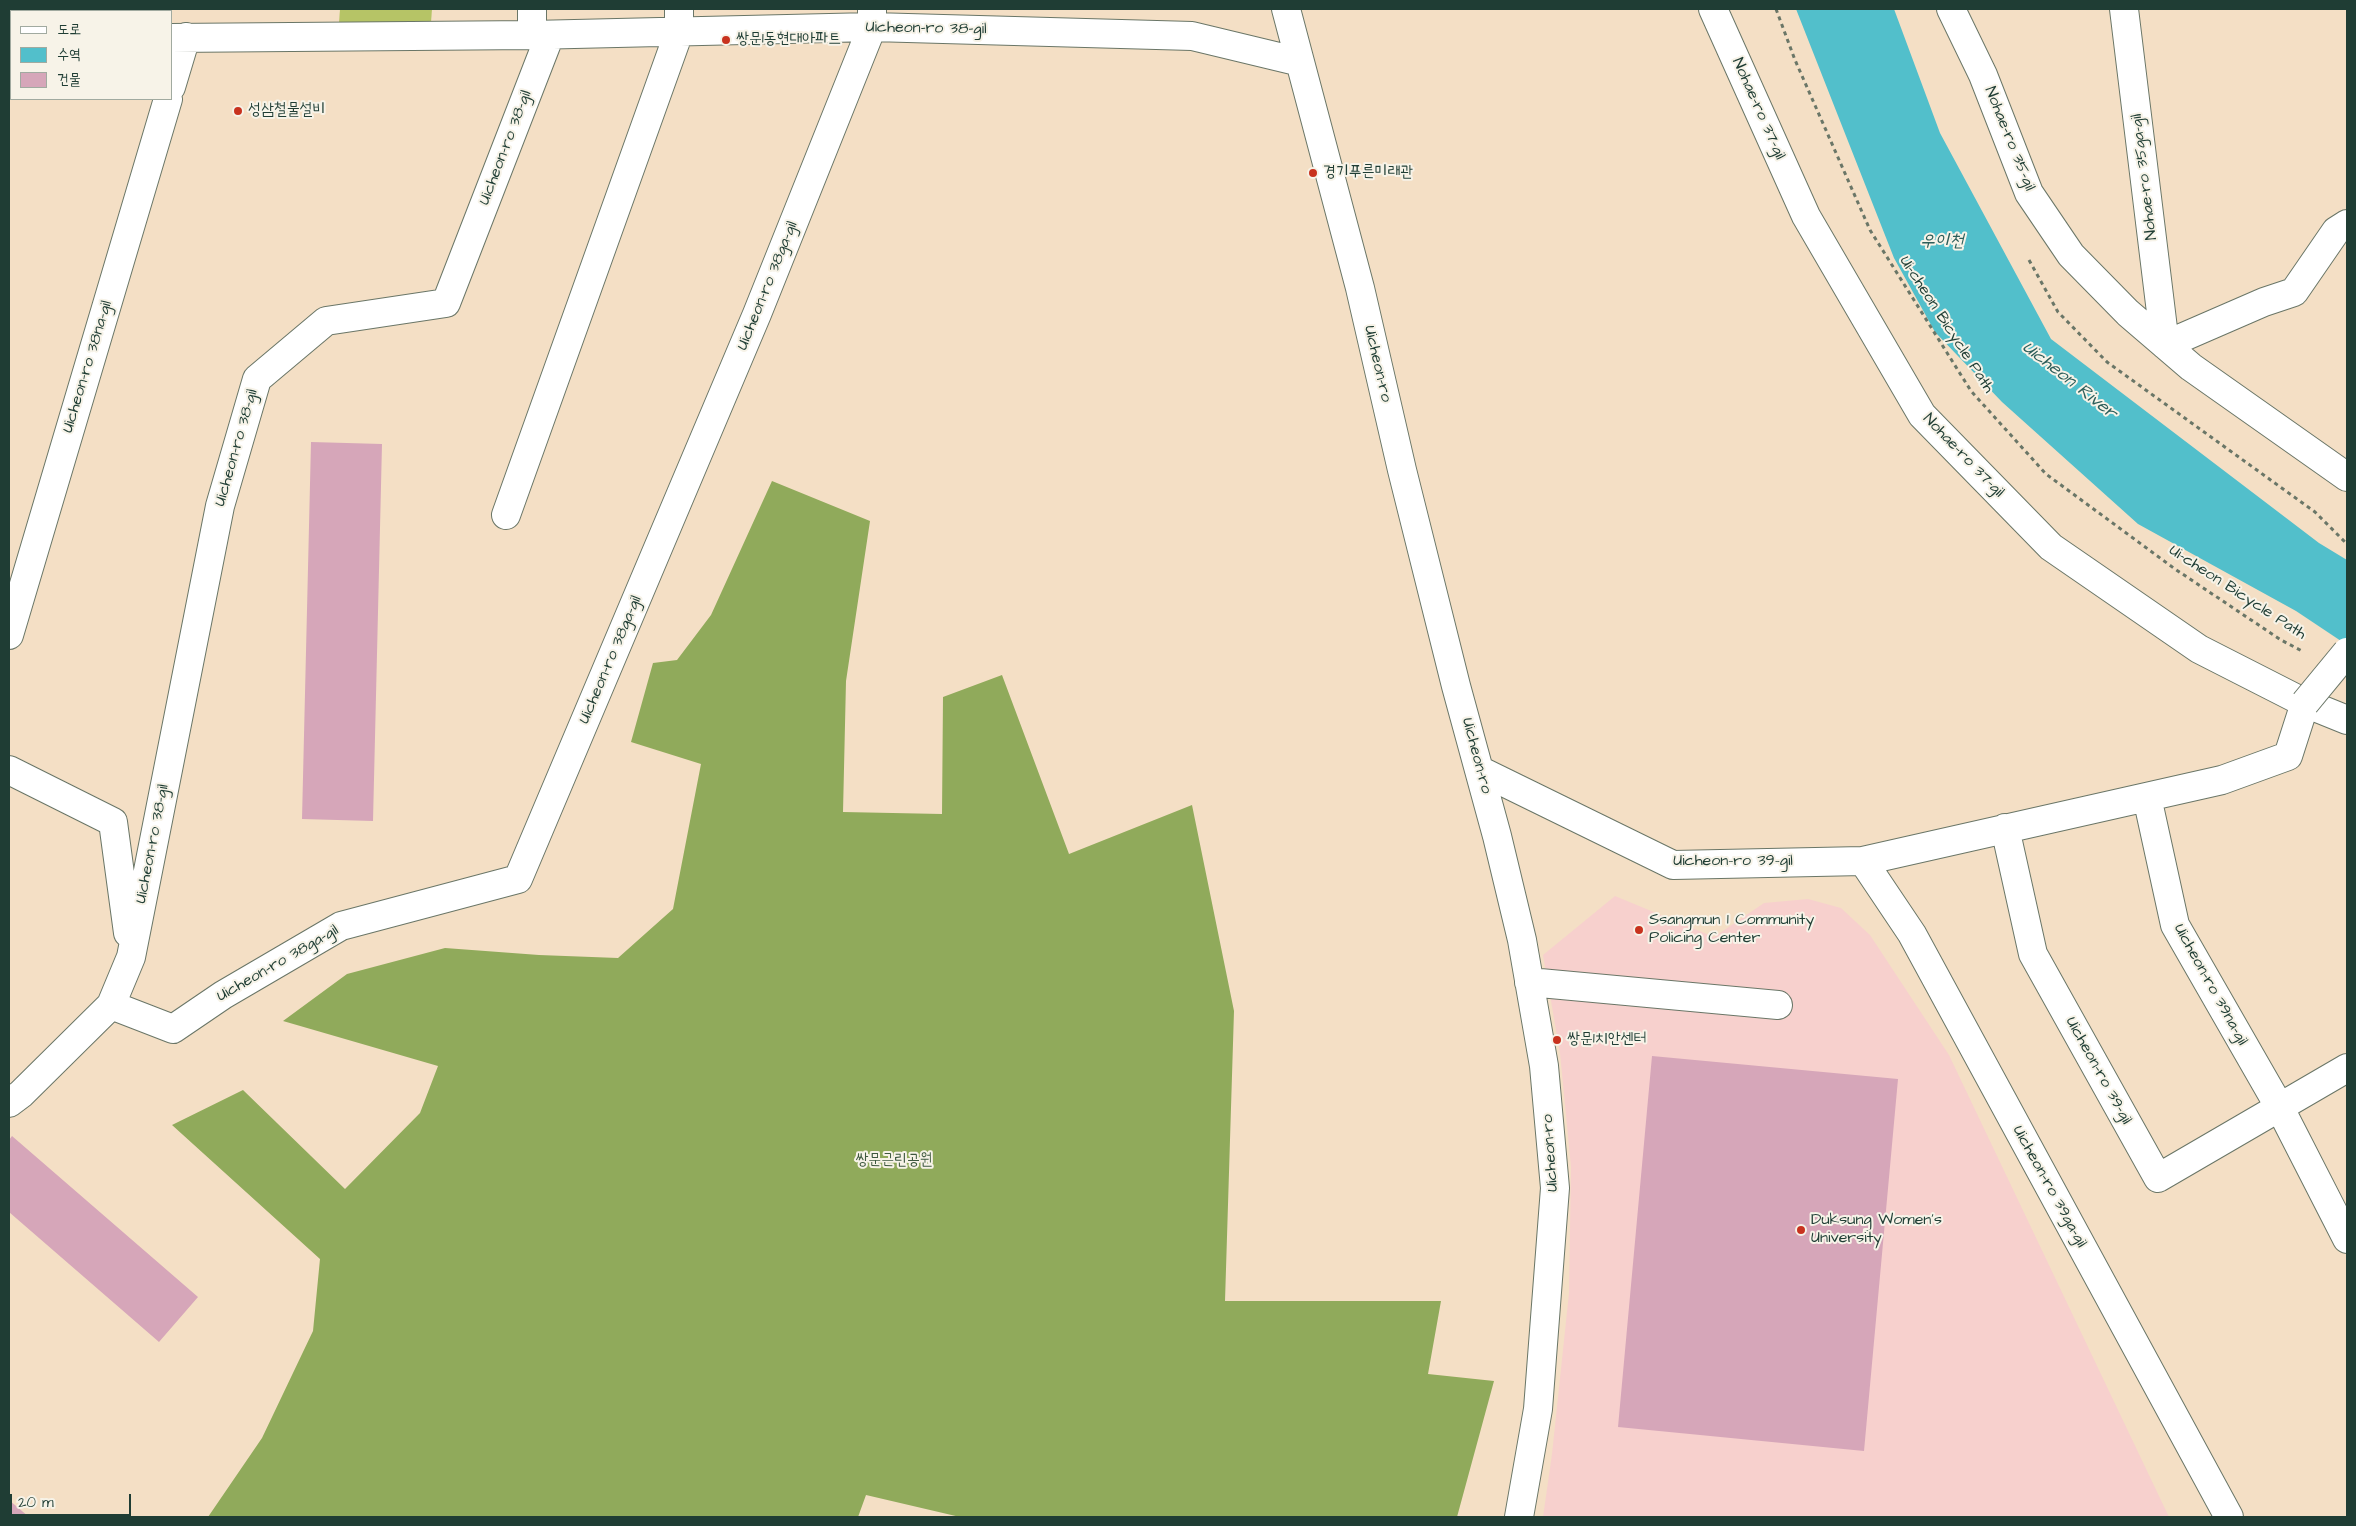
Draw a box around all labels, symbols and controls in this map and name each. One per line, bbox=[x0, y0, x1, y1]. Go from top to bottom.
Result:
legend bbox=[10, 10, 172, 100]
street label: Uicheon-ro 38-gil bbox=[865, 18, 987, 40]
text: 도로 bbox=[57, 19, 81, 40]
place label: 쌍문1동현대아파트 bbox=[736, 30, 841, 50]
marker: 쌍문1동현대아파트 bbox=[720, 34, 732, 46]
text: 수역 bbox=[57, 44, 81, 65]
street label: Nohae-ro 37-gil bbox=[1727, 55, 1789, 163]
text: 건물 bbox=[57, 69, 81, 90]
street label: Nohae-ro 35-gil bbox=[1979, 84, 2039, 194]
street label: Uicheon-ro 38-gil bbox=[475, 88, 537, 208]
place label: 성삼철물설비 bbox=[248, 101, 325, 121]
marker: 성삼철물설비 bbox=[232, 105, 244, 117]
street label: Nohae-ro 35ga-gil bbox=[2128, 113, 2162, 241]
place label: 경기푸른미래관 bbox=[1323, 163, 1413, 183]
marker: 경기푸른미래관 bbox=[1307, 167, 1319, 179]
street label: Uicheon-ro 38ga-gil bbox=[733, 219, 803, 353]
water label: 우이천 bbox=[1920, 231, 1964, 253]
street label: Ui-cheon Bicycle Path bbox=[1894, 253, 1998, 397]
street label: Uicheon-ro 38na-gil bbox=[59, 299, 117, 435]
street label: Uicheon-ro bbox=[1359, 324, 1395, 404]
water label: Uicheon River bbox=[2018, 337, 2120, 425]
street label: Uicheon-ro 38-gil bbox=[211, 387, 263, 509]
street label: Nohae-ro 37-gil bbox=[1918, 410, 2008, 502]
street label: Ui-cheon Bicycle Path bbox=[2165, 541, 2309, 645]
street label: Uicheon-ro 38ga-gil bbox=[575, 593, 647, 727]
street label: Uicheon-ro bbox=[1457, 716, 1495, 796]
street label: Uicheon-ro 38-gil bbox=[132, 783, 174, 905]
street label: Uicheon-ro 39-gil bbox=[1673, 852, 1793, 872]
place label: Ssangmun 1 Community Policing Center bbox=[1649, 911, 1814, 949]
street label: Uicheon-ro 38ga-gil bbox=[214, 921, 342, 1007]
street label: Uicheon-ro 39na-gil bbox=[2169, 921, 2251, 1049]
marker: Ssangmun 1 Community Policing Center bbox=[1633, 924, 1645, 936]
street label: Uicheon-ro 39-gil bbox=[2061, 1014, 2135, 1128]
place label: 쌍문1치안센터 bbox=[1567, 1030, 1646, 1050]
marker: 쌍문1치안센터 bbox=[1551, 1034, 1563, 1046]
street label: Uicheon-ro bbox=[1539, 1113, 1563, 1193]
street label: Uicheon-ro 39ga-gil bbox=[2008, 1123, 2090, 1251]
park label: 쌍문근린공원 bbox=[855, 1151, 933, 1171]
place label: Duksung Women's University bbox=[1811, 1211, 1942, 1249]
marker: Duksung Women's University bbox=[1795, 1224, 1807, 1236]
scale bar bbox=[12, 1484, 134, 1516]
text: 20 m bbox=[18, 1492, 54, 1513]

